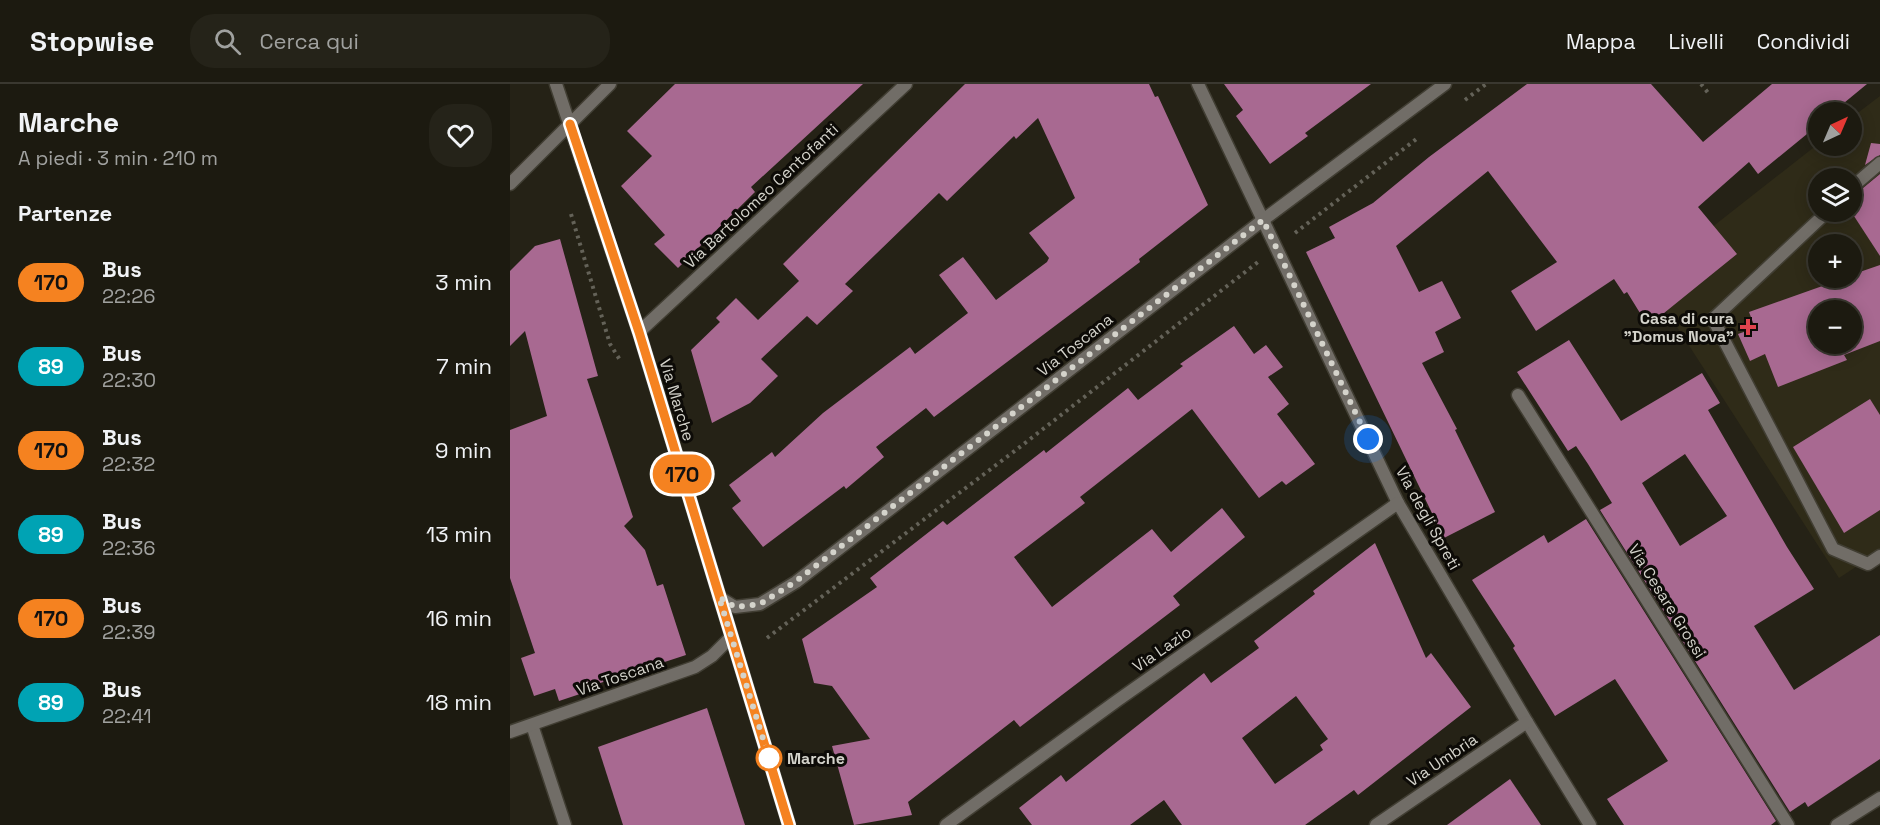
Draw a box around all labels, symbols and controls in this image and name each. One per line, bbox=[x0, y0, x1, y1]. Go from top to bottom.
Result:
search box bbox=[190, 14, 610, 68]
text: Stopwise bbox=[30, 23, 154, 59]
icon: search bbox=[211, 25, 244, 58]
text: Cerca qui bbox=[259, 27, 359, 55]
text: Mappa bbox=[1566, 28, 1635, 55]
text: Livelli bbox=[1668, 28, 1724, 55]
text: Condividi bbox=[1757, 28, 1850, 55]
north arrow bbox=[1808, 102, 1862, 156]
map controls bbox=[1808, 102, 1862, 354]
text: Marche bbox=[18, 104, 119, 140]
button: heart bbox=[429, 104, 492, 167]
street label: Via Bartolomeo Centofanti bbox=[679, 119, 843, 273]
text: A piedi · 3 min · 210 m bbox=[18, 145, 218, 171]
button: layers bbox=[1808, 168, 1862, 222]
text: Partenze bbox=[18, 199, 112, 227]
button: + bbox=[1808, 234, 1862, 288]
text: Bus bbox=[102, 255, 142, 283]
text: 3 min bbox=[435, 268, 492, 296]
text: 170 bbox=[34, 269, 68, 296]
text: 22:26 bbox=[102, 283, 155, 309]
button: − bbox=[1808, 300, 1862, 354]
place label: Casa di cura "Domus Nova" bbox=[1624, 308, 1734, 347]
street label: Via Toscana bbox=[1033, 309, 1117, 381]
marker: Casa di cura "Domus Nova" bbox=[1739, 318, 1757, 336]
text: Bus bbox=[102, 339, 142, 367]
text: 7 min bbox=[436, 352, 492, 380]
text: 89 bbox=[38, 353, 64, 380]
street label: Via Marche bbox=[655, 356, 699, 444]
text: 22:30 bbox=[102, 367, 156, 393]
text: Bus bbox=[102, 423, 142, 451]
your location bbox=[1353, 424, 1383, 454]
text: 9 min bbox=[435, 436, 492, 464]
text: 170 bbox=[34, 437, 68, 464]
text: 22:32 bbox=[102, 451, 155, 477]
line badge: 170 bbox=[648, 454, 717, 494]
text: 170 bbox=[665, 461, 699, 488]
street label: Via degli Spreti bbox=[1391, 462, 1465, 574]
text: Bus bbox=[102, 507, 142, 535]
text: 13 min bbox=[426, 520, 492, 548]
text: 89 bbox=[38, 521, 64, 548]
text: 22:36 bbox=[102, 535, 156, 561]
street label: Via Cesare Grossi bbox=[1623, 540, 1711, 662]
text: Bus bbox=[102, 591, 142, 619]
text: 16 min bbox=[426, 604, 492, 632]
text: 170 bbox=[34, 605, 68, 632]
text: 22:39 bbox=[102, 619, 156, 645]
street label: Via Lazio bbox=[1128, 621, 1196, 677]
street label: Via Toscana bbox=[574, 651, 666, 701]
text: Bus bbox=[102, 675, 142, 703]
text: 18 min bbox=[426, 688, 492, 716]
text: 89 bbox=[38, 689, 64, 716]
text: 22:41 bbox=[102, 703, 152, 729]
street label: Via Umbria bbox=[1403, 729, 1481, 791]
marker: Marche bbox=[756, 745, 782, 771]
place label: Marche bbox=[787, 748, 845, 769]

